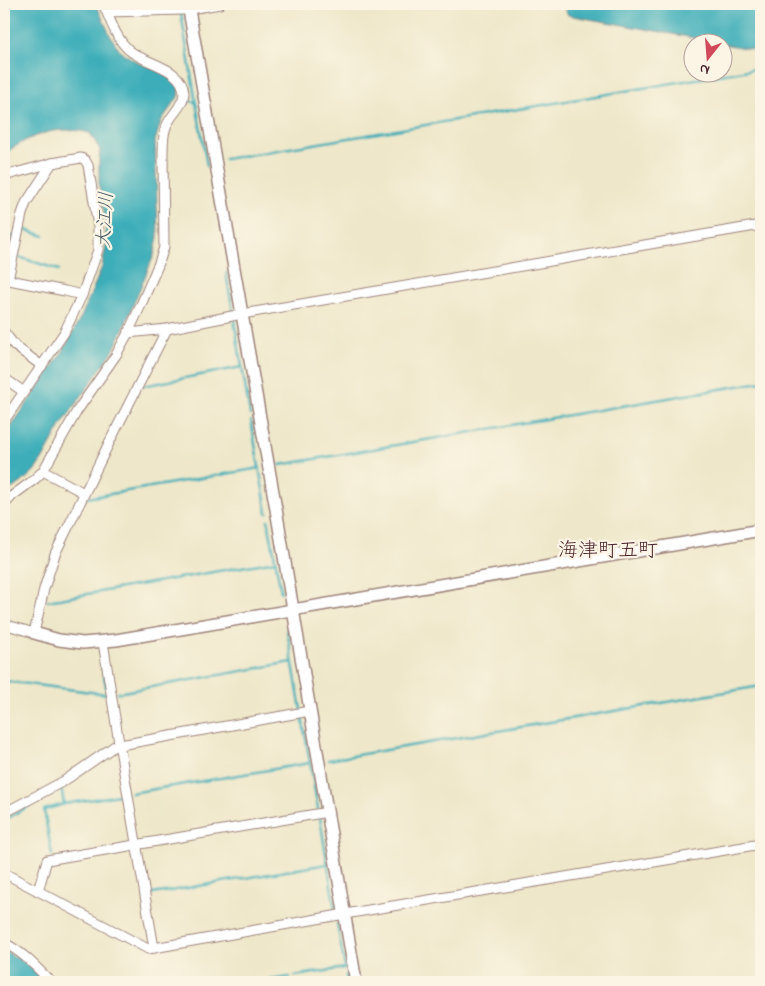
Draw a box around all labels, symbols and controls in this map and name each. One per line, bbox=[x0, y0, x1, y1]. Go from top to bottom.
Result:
north arrow bbox=[682, 32, 732, 82]
text: N bbox=[697, 58, 712, 80]
water label: 大江川 bbox=[91, 191, 121, 249]
district label: 海津町五町 bbox=[558, 537, 658, 566]

